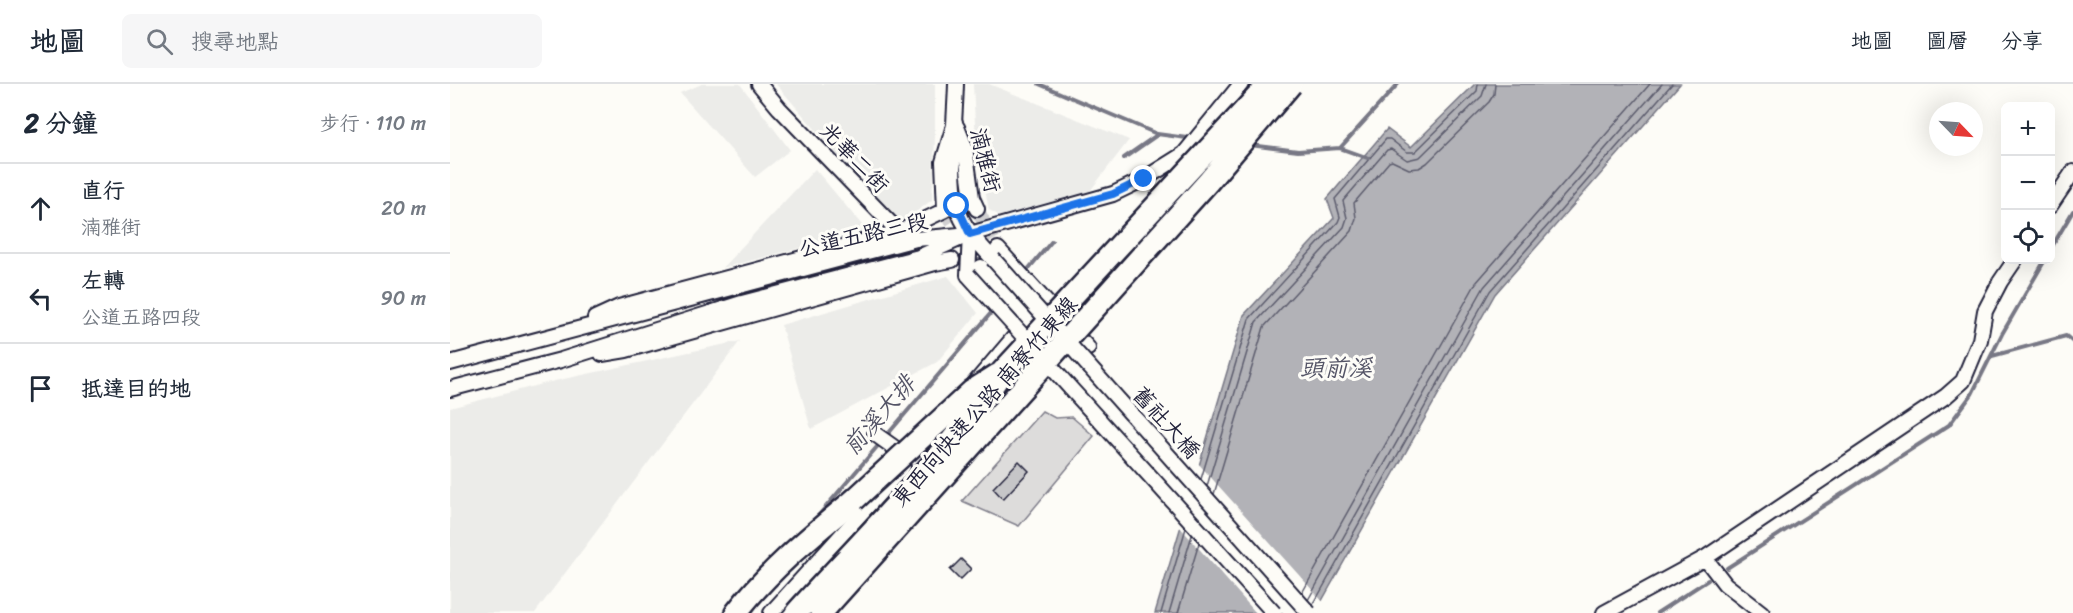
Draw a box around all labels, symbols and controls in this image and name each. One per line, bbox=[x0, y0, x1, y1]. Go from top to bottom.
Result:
search box bbox=[122, 14, 542, 68]
text: 地圖 bbox=[30, 17, 86, 66]
text: 搜尋地點 bbox=[191, 22, 279, 61]
text: 地圖 bbox=[1851, 22, 1893, 60]
text: 圖層 bbox=[1926, 22, 1968, 60]
text: 分享 bbox=[2001, 22, 2043, 60]
icon: search bbox=[143, 25, 176, 58]
text: 2 分鐘 bbox=[24, 100, 98, 146]
north arrow bbox=[1929, 102, 1983, 156]
map controls bbox=[2001, 102, 2055, 264]
button: + bbox=[2001, 102, 2055, 156]
text: 步行 · 110 m bbox=[320, 106, 426, 141]
street label: 光華二街 bbox=[810, 112, 899, 203]
street label: 湳雅街 bbox=[959, 123, 1012, 197]
button: − bbox=[2001, 156, 2055, 210]
route end bbox=[1130, 165, 1156, 191]
text: 直行 bbox=[81, 171, 125, 210]
text: 20 m bbox=[381, 191, 426, 226]
icon: ahead bbox=[24, 192, 57, 225]
route start bbox=[943, 192, 969, 218]
street label: 公道五路三段 bbox=[794, 201, 932, 268]
text: 湳雅街 bbox=[81, 210, 141, 245]
button: locate bbox=[2001, 210, 2055, 264]
text: 左轉 bbox=[81, 261, 125, 300]
text: 90 m bbox=[381, 281, 426, 316]
icon: left bbox=[24, 282, 57, 315]
street label: 東西向快速公路 南寮竹東線 bbox=[881, 287, 1088, 516]
text: 公道五路四段 bbox=[81, 300, 201, 335]
water label: 頭前溪 bbox=[1300, 347, 1374, 389]
water label: 前溪大排 bbox=[832, 363, 928, 465]
text: 抵達目的地 bbox=[81, 369, 191, 408]
icon: arrive bbox=[24, 372, 57, 405]
street label: 舊社大橋 bbox=[1123, 377, 1211, 468]

